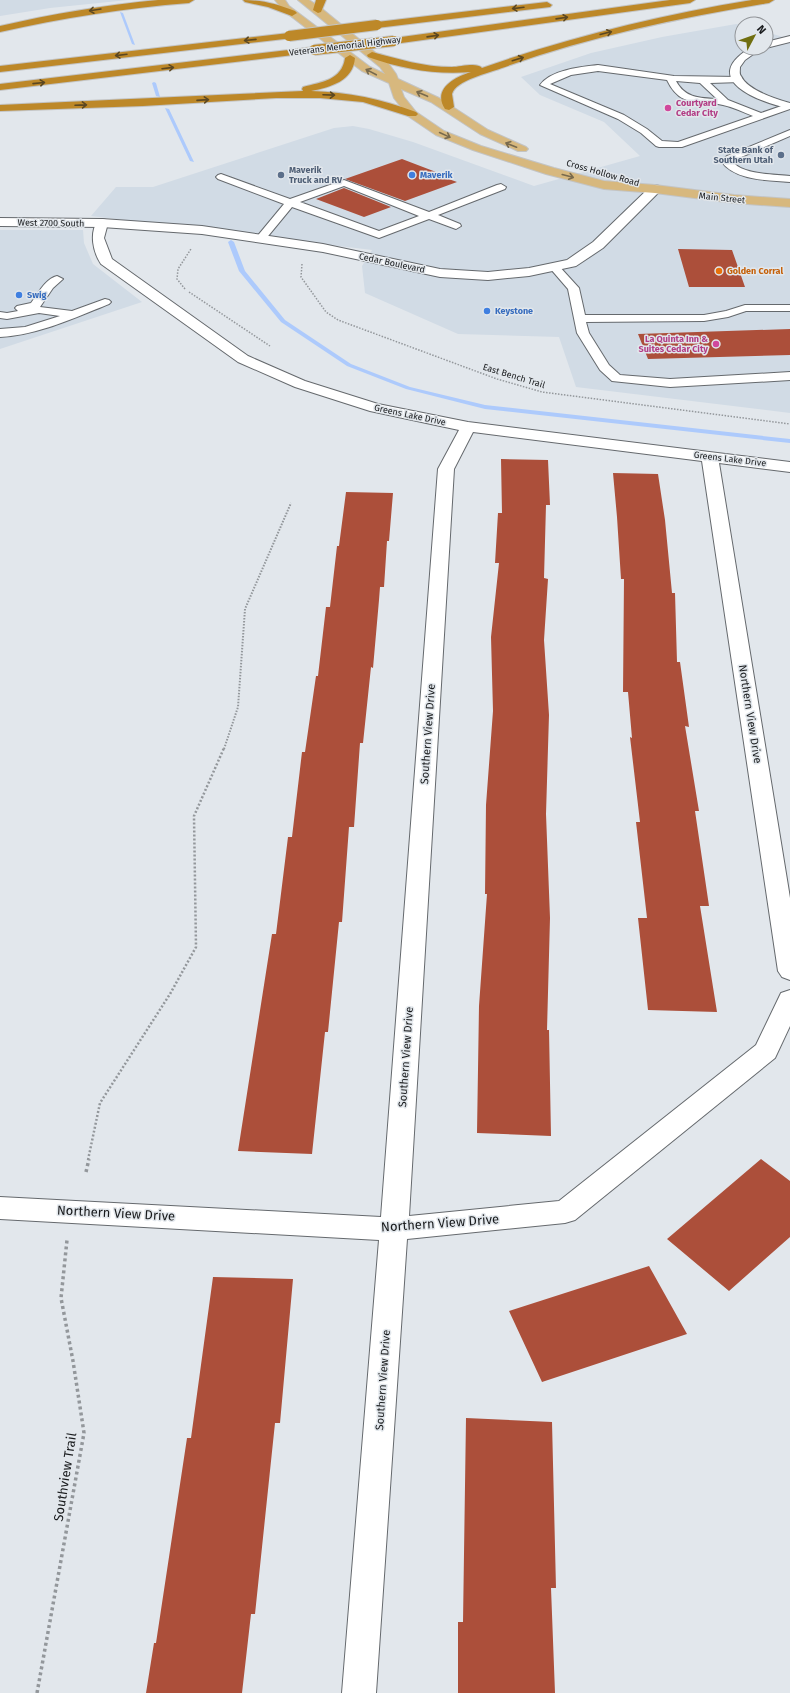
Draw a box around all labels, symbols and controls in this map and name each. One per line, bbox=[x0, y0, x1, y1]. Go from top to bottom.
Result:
one-way arrow bbox=[512, 5, 525, 12]
one-way arrow bbox=[89, 6, 102, 14]
one-way arrow bbox=[555, 14, 568, 22]
north arrow bbox=[734, 16, 774, 56]
text: N bbox=[754, 23, 768, 37]
one-way arrow bbox=[599, 29, 612, 36]
one-way arrow bbox=[426, 32, 439, 40]
street label: Veterans Memorial Highway bbox=[289, 34, 402, 58]
one-way arrow bbox=[244, 36, 257, 44]
one-way arrow bbox=[115, 51, 128, 59]
one-way arrow bbox=[511, 55, 524, 62]
one-way arrow bbox=[161, 64, 174, 72]
one-way arrow bbox=[365, 67, 377, 75]
one-way arrow bbox=[32, 79, 45, 87]
one-way arrow bbox=[416, 90, 428, 97]
one-way arrow bbox=[322, 92, 335, 99]
one-way arrow bbox=[196, 96, 209, 103]
place label: Courtyard Cedar City bbox=[676, 98, 718, 118]
one-way arrow bbox=[74, 101, 87, 109]
marker: Courtyard Cedar City bbox=[663, 103, 673, 113]
one-way arrow bbox=[438, 132, 450, 139]
one-way arrow bbox=[506, 141, 518, 148]
place label: State Bank of Southern Utah bbox=[714, 145, 774, 165]
marker: State Bank of Southern Utah bbox=[776, 150, 786, 160]
street label: Cross Hollow Road bbox=[565, 158, 641, 188]
place label: Maverik Truck and RV bbox=[289, 165, 343, 185]
marker: Maverik Truck and RV bbox=[276, 170, 286, 180]
marker: Maverik bbox=[407, 170, 417, 180]
place label: Maverik bbox=[420, 170, 454, 180]
one-way arrow bbox=[561, 173, 574, 180]
street label: Main Street bbox=[698, 191, 746, 205]
street label: West 2700 South bbox=[18, 217, 84, 229]
street label: Cedar Boulevard bbox=[358, 251, 426, 275]
marker: Golden Corral bbox=[714, 266, 724, 276]
place label: Golden Corral bbox=[727, 266, 783, 276]
marker: Swig bbox=[14, 290, 24, 300]
place label: Swig bbox=[27, 290, 46, 300]
marker: Keystone bbox=[482, 306, 492, 316]
place label: Keystone bbox=[495, 306, 533, 316]
place label: La Quinta Inn & Suites Cedar City bbox=[639, 334, 708, 354]
marker: La Quinta Inn & Suites Cedar City bbox=[711, 339, 721, 349]
street label: East Bench Trail bbox=[482, 362, 547, 390]
street label: Greens Lake Drive bbox=[373, 403, 447, 427]
street label: Greens Lake Drive bbox=[693, 450, 767, 468]
street label: Northern View Drive bbox=[736, 664, 764, 764]
street label: Southern View Drive bbox=[418, 683, 438, 785]
street label: Southern View Drive bbox=[396, 1006, 416, 1108]
street label: Northern View Drive bbox=[57, 1202, 175, 1224]
street label: Northern View Drive bbox=[381, 1211, 499, 1235]
street label: Southern View Drive bbox=[373, 1329, 393, 1431]
street label: Southview Trail bbox=[51, 1431, 79, 1523]

